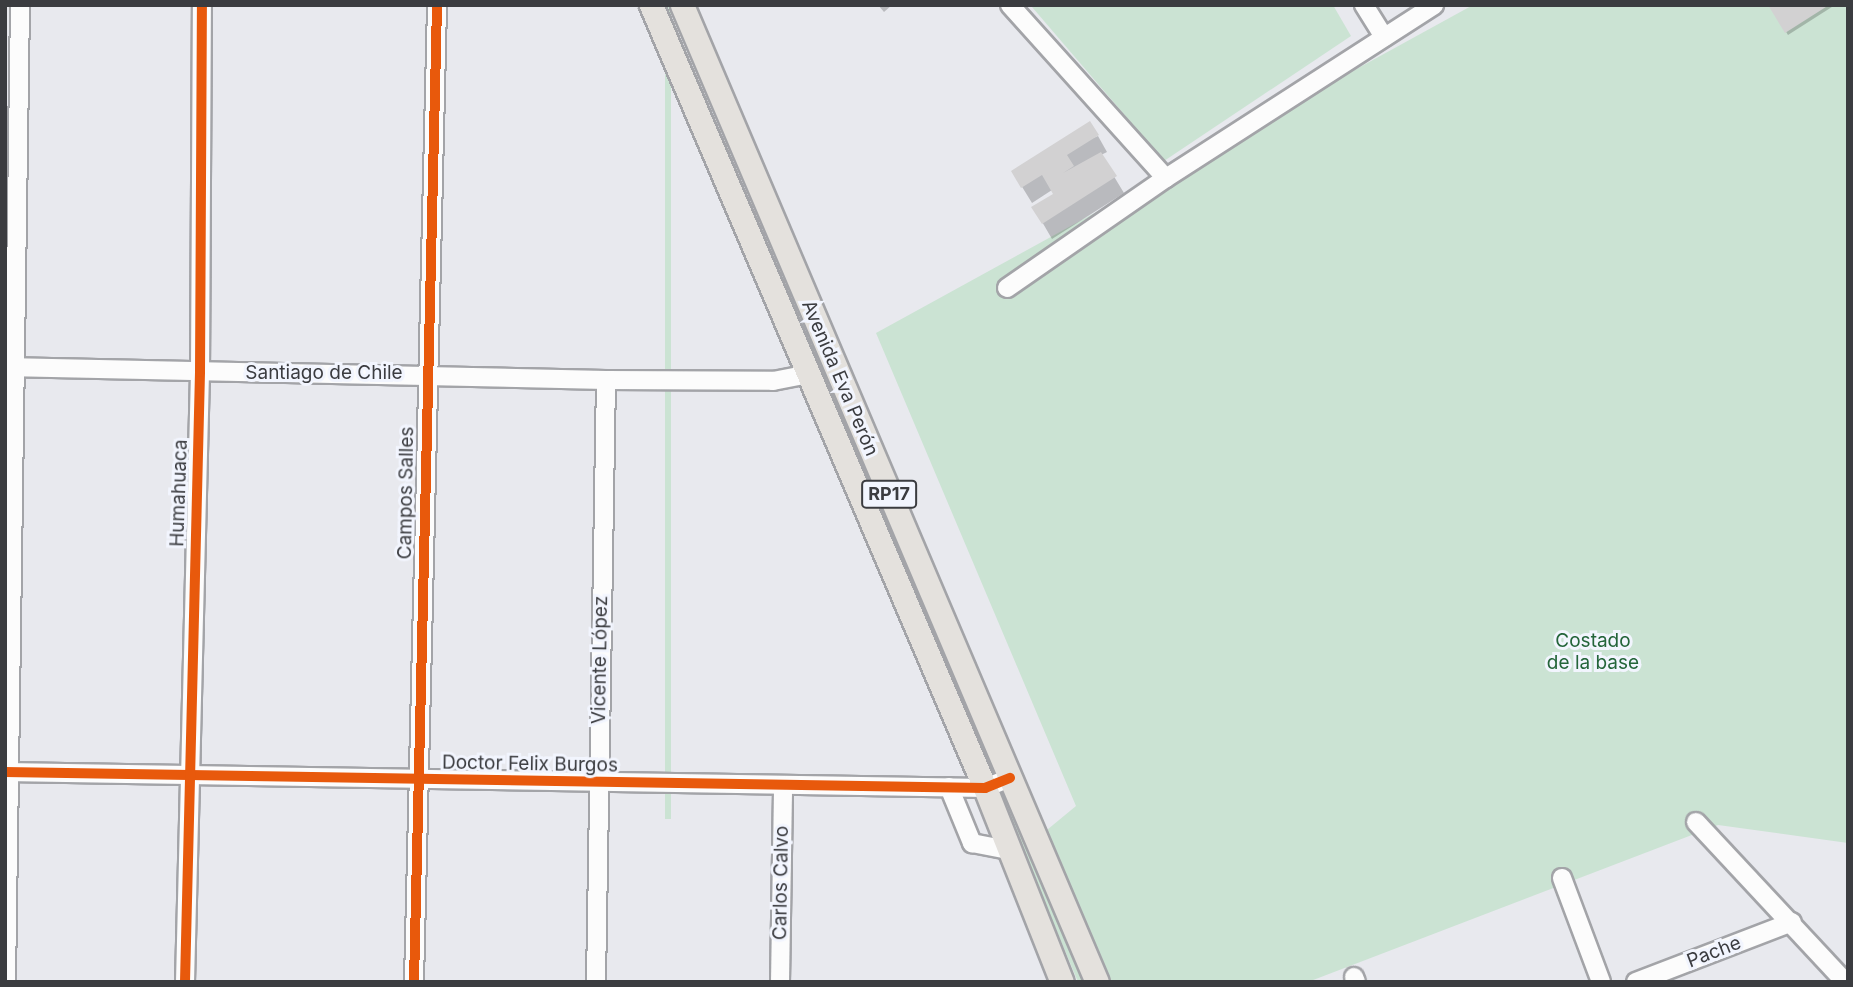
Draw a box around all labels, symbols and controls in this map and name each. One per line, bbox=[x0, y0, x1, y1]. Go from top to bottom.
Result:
street label: Avenida Eva Perón bbox=[797, 297, 883, 459]
street label: Santiago de Chile bbox=[245, 362, 403, 384]
street label: Campos Salles bbox=[393, 426, 419, 560]
street label: Humahuaca bbox=[166, 439, 192, 547]
road number: RP17 bbox=[861, 480, 917, 508]
street label: Vicente López bbox=[587, 596, 613, 724]
park label: Costado de la base bbox=[1547, 630, 1639, 674]
street label: Doctor Felix Burgos bbox=[442, 751, 618, 777]
street label: Carlos Calvo bbox=[769, 826, 793, 940]
street label: Pache bbox=[1684, 931, 1744, 973]

